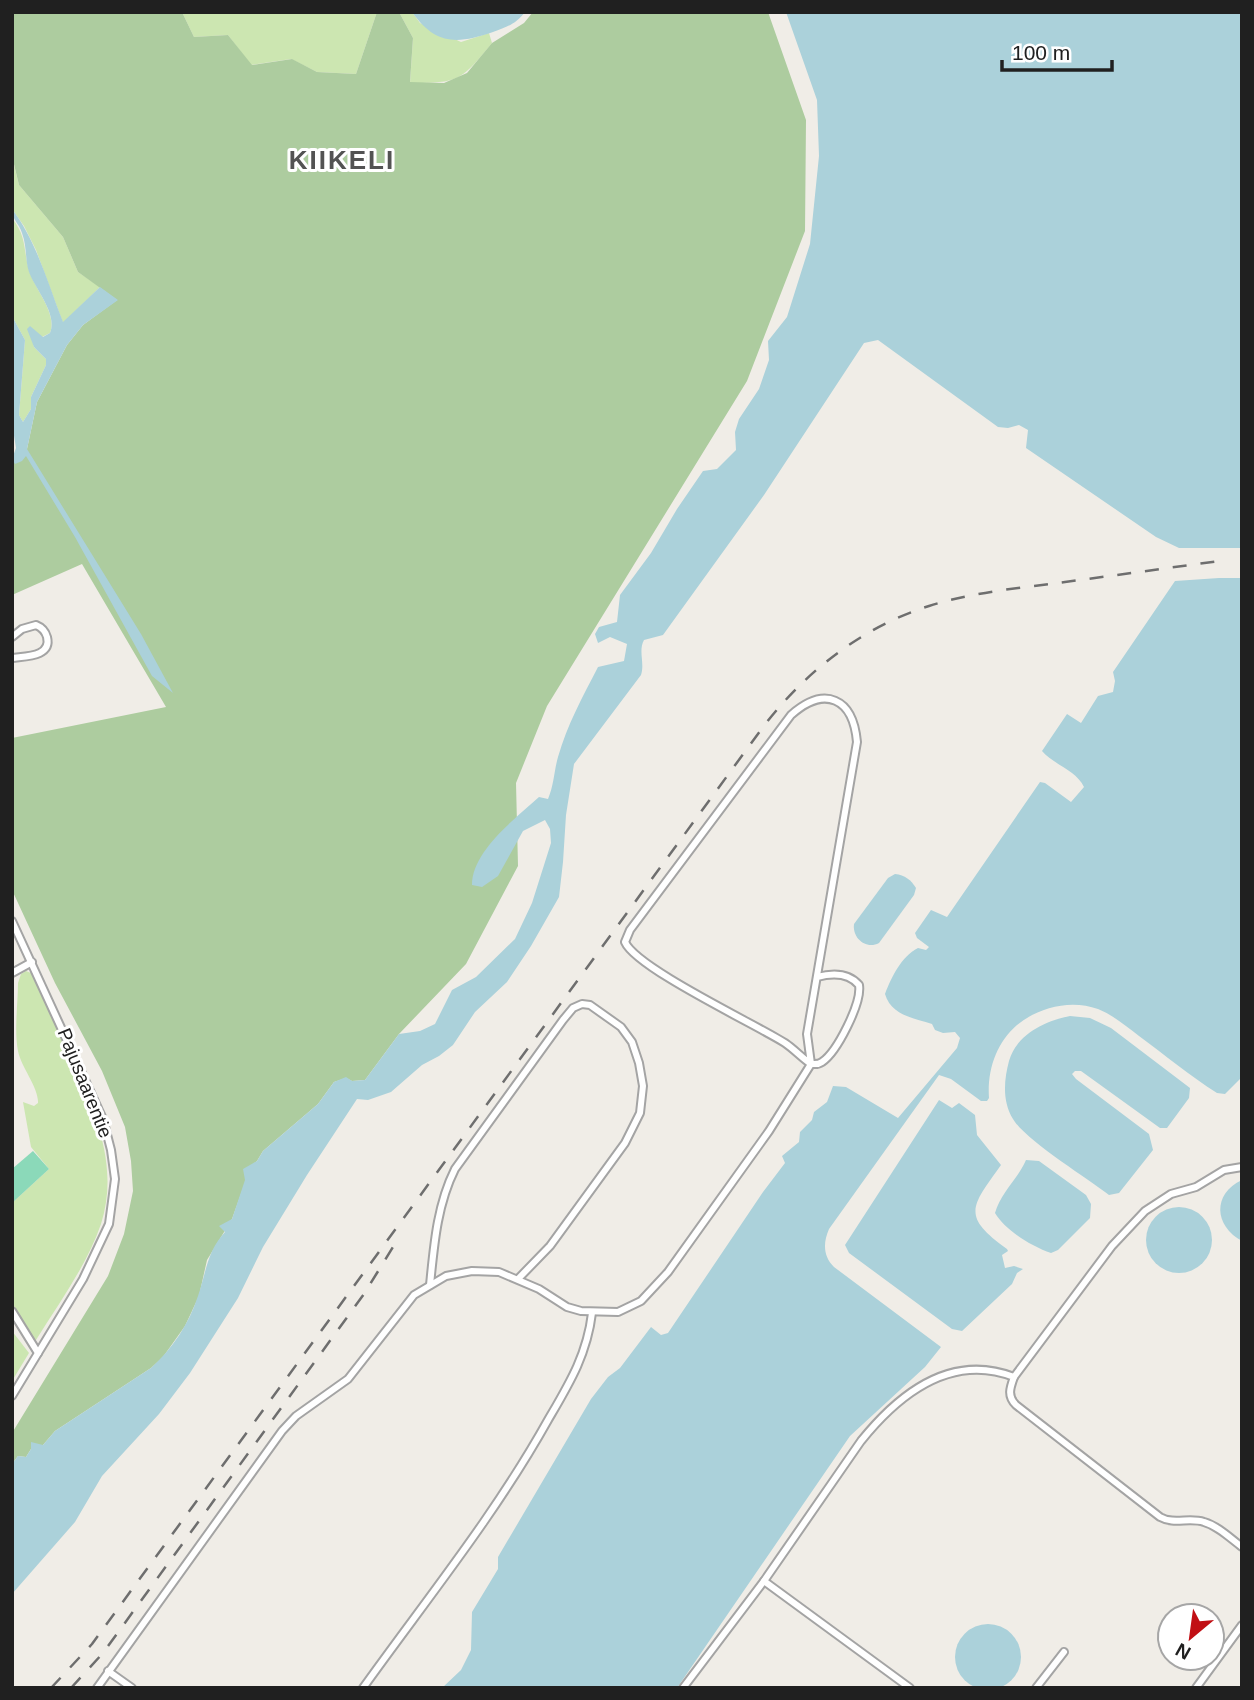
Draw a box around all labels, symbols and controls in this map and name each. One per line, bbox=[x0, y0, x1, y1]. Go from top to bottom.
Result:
scale bar bbox=[1002, 28, 1112, 72]
text: 100 m bbox=[1012, 41, 1070, 64]
district label: KIIKELI bbox=[289, 145, 395, 175]
street label: Pajusaarentie bbox=[53, 1025, 117, 1141]
north arrow bbox=[1156, 1602, 1226, 1672]
text: N bbox=[1172, 1639, 1194, 1664]

